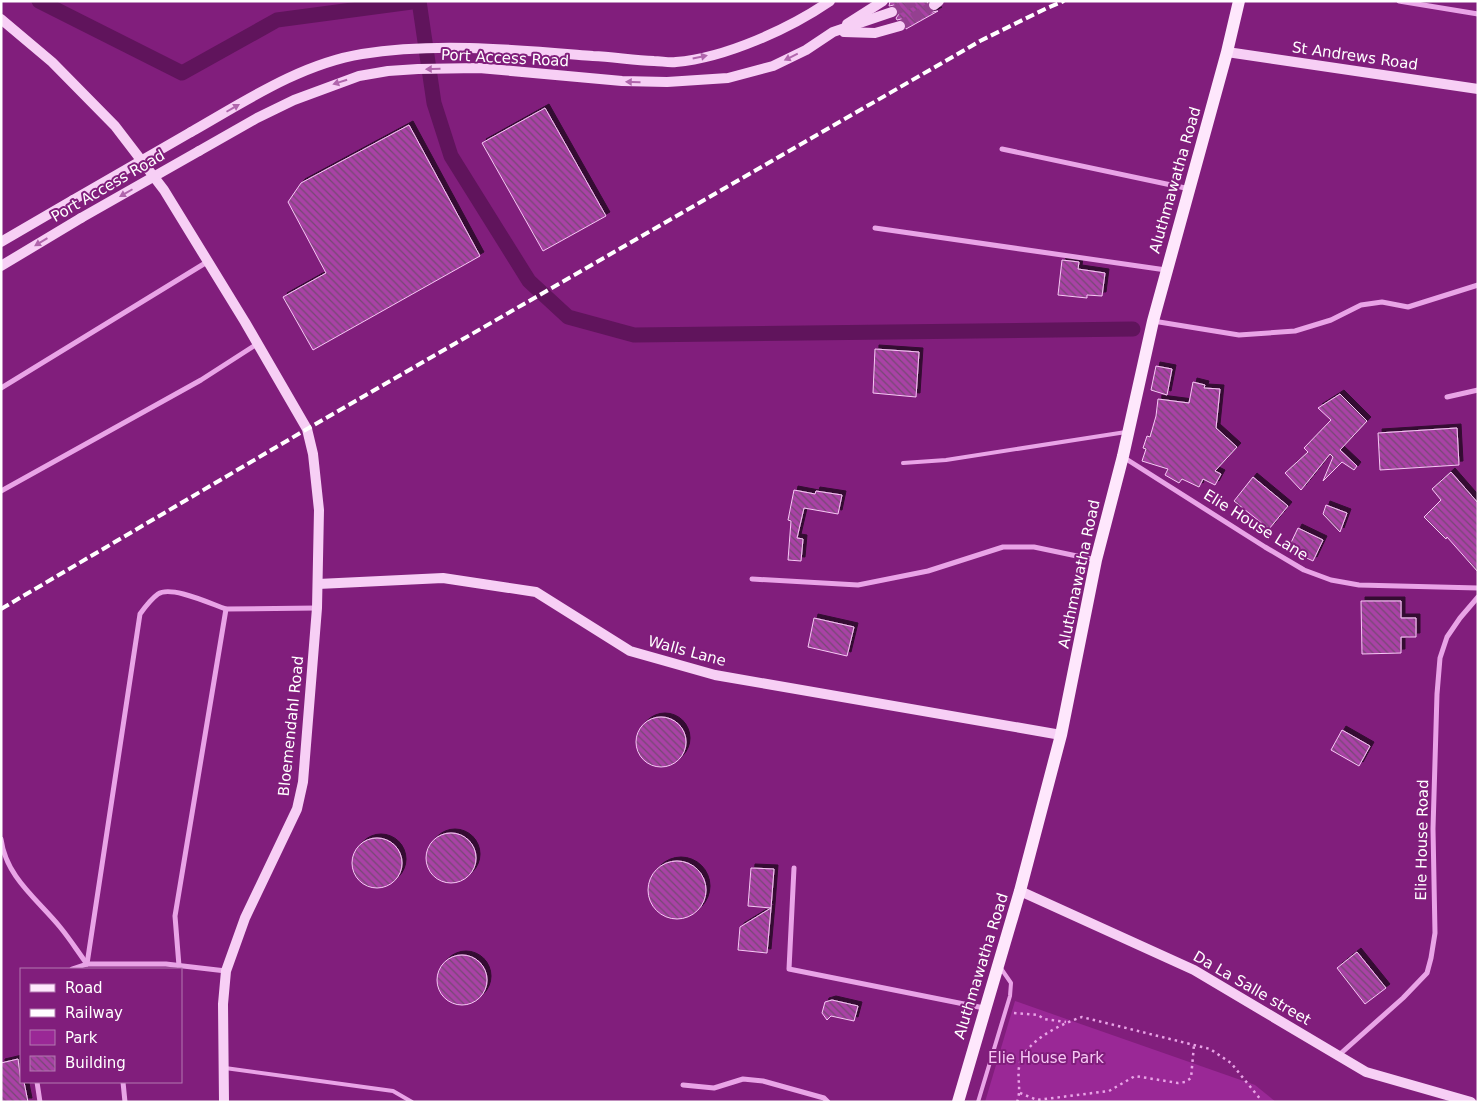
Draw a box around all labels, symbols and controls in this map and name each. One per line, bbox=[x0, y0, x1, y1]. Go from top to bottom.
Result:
street label: St Andrews Road bbox=[1291, 38, 1419, 74]
street label: Port Access Road bbox=[440, 46, 570, 70]
one-way arrow bbox=[692, 53, 708, 61]
one-way arrow bbox=[784, 53, 799, 61]
one-way arrow bbox=[425, 65, 441, 73]
one-way arrow bbox=[624, 77, 640, 85]
one-way arrow bbox=[333, 79, 348, 87]
one-way arrow bbox=[226, 104, 240, 113]
street label: Aluthmawatha Road bbox=[1145, 105, 1205, 255]
street label: Port Access Road bbox=[48, 146, 168, 226]
one-way arrow bbox=[119, 188, 133, 197]
one-way arrow bbox=[35, 238, 48, 247]
street label: Elie House Lane bbox=[1200, 486, 1312, 564]
street label: Aluthmawatha Road bbox=[1054, 498, 1104, 650]
street label: Walls Lane bbox=[646, 632, 728, 670]
street label: Bloemendahl Road bbox=[275, 655, 307, 797]
street label: Elie House Road bbox=[1412, 779, 1432, 901]
street label: Aluthmawatha Road bbox=[950, 891, 1012, 1041]
street label: Da La Salle street bbox=[1190, 947, 1314, 1029]
legend bbox=[20, 968, 182, 1083]
text: Road bbox=[65, 979, 103, 997]
text: Railway bbox=[65, 1004, 123, 1022]
text: Park bbox=[65, 1029, 98, 1047]
park label: Elie House Park bbox=[988, 1049, 1104, 1067]
text: Building bbox=[65, 1054, 126, 1072]

